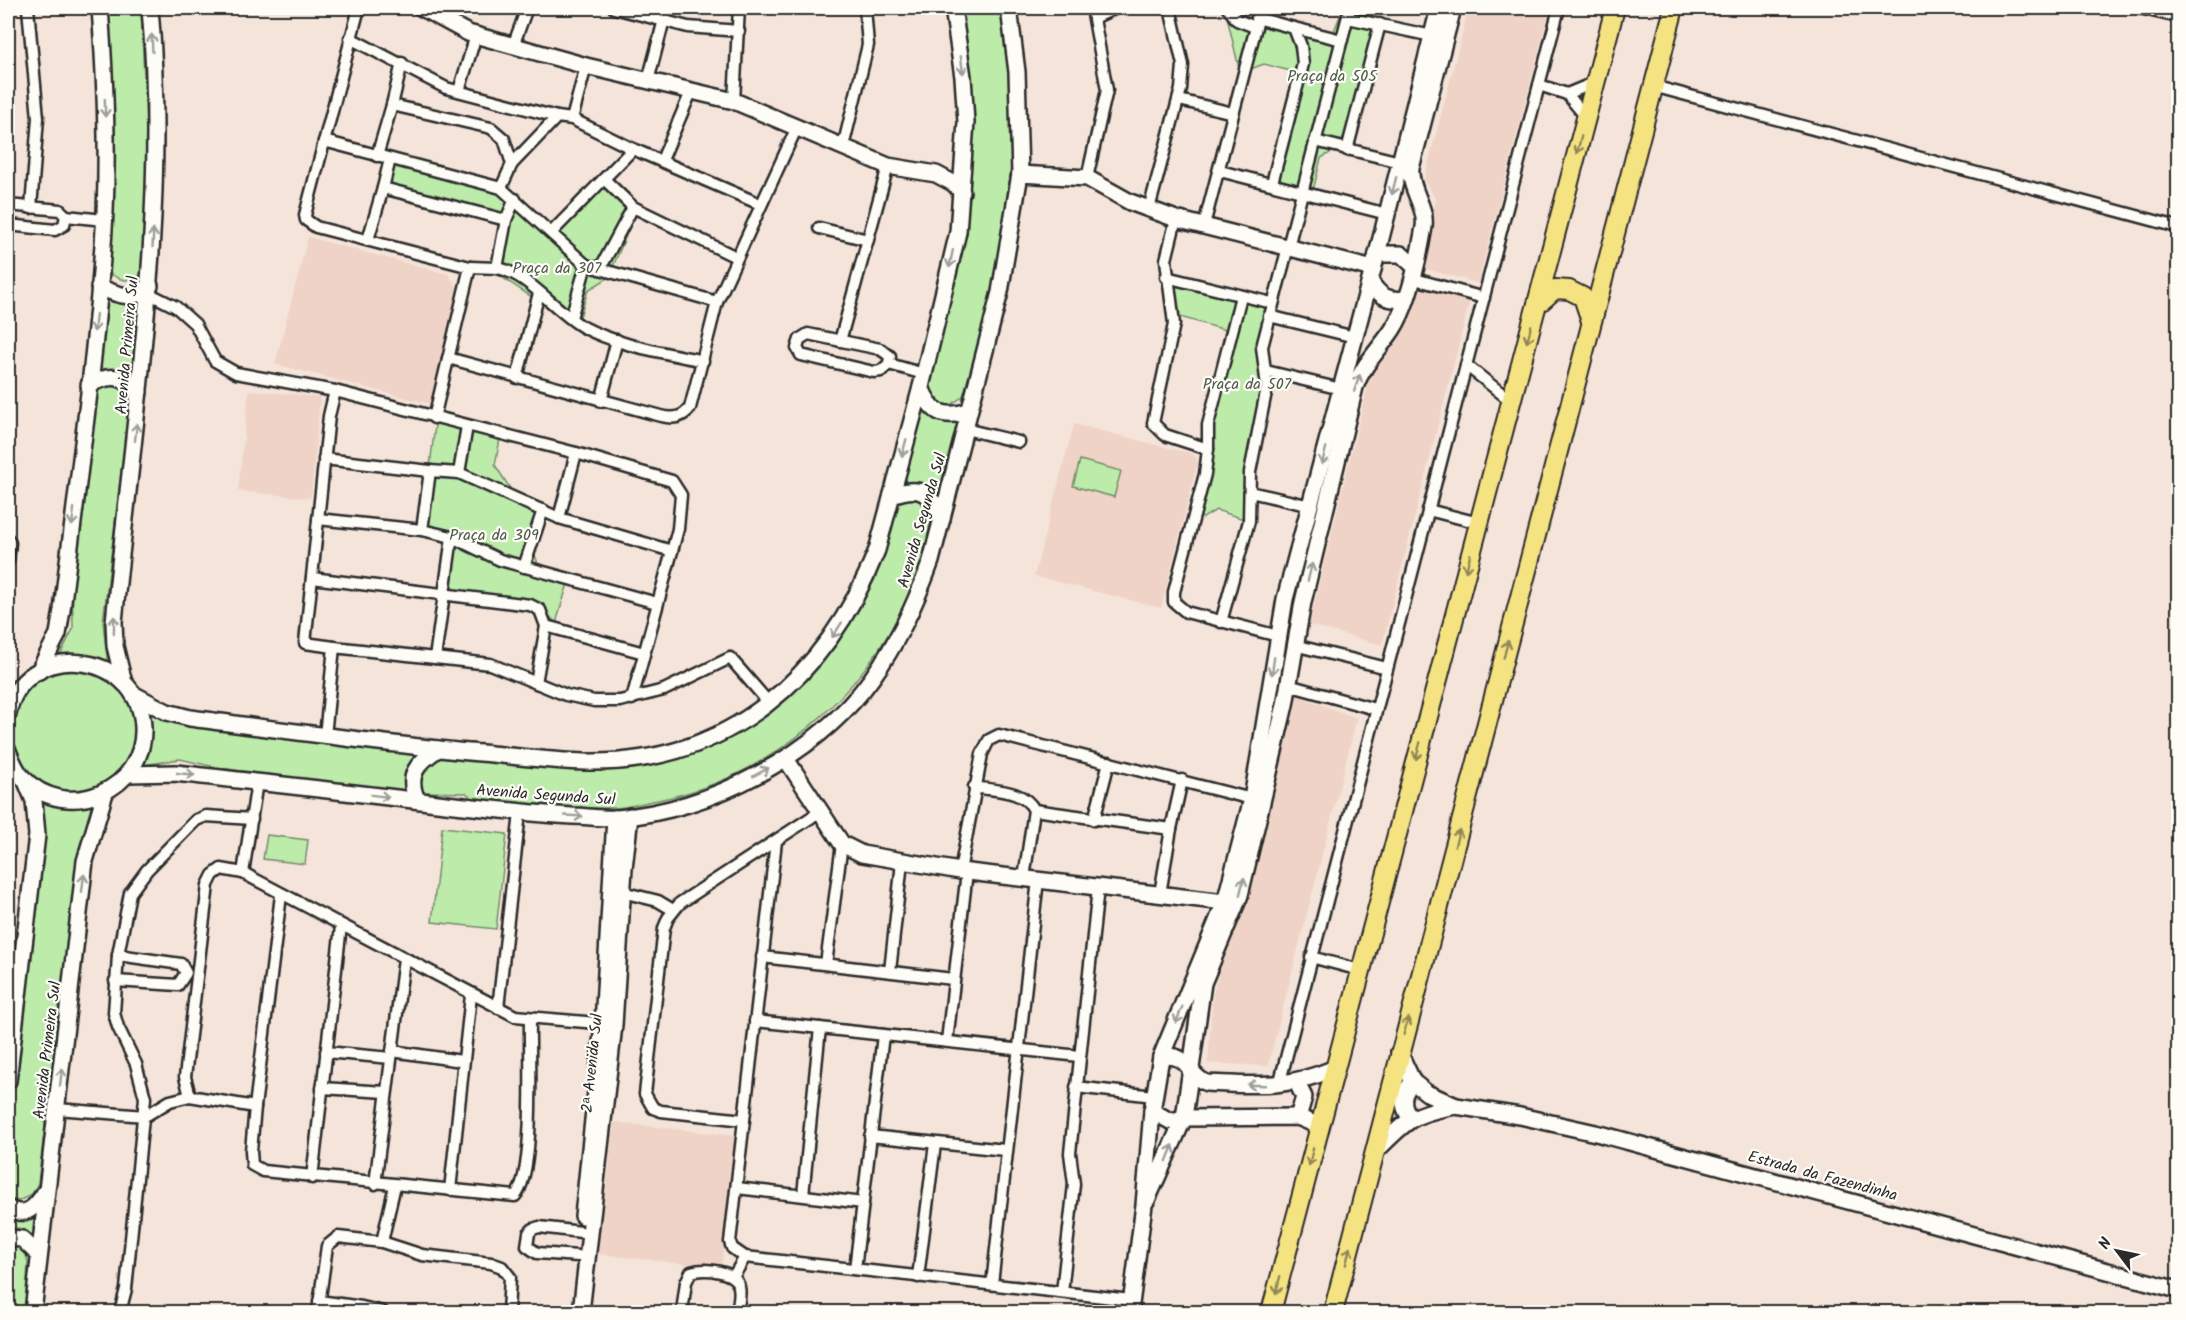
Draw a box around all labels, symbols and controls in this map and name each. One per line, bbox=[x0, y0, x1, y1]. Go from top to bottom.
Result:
one-way arrow bbox=[147, 33, 158, 53]
one-way arrow bbox=[956, 55, 967, 75]
park label: Praça da 505 bbox=[1287, 64, 1378, 89]
one-way arrow bbox=[99, 97, 111, 117]
one-way arrow bbox=[1573, 135, 1584, 154]
one-way arrow bbox=[1388, 177, 1399, 196]
one-way arrow bbox=[147, 228, 158, 248]
one-way arrow bbox=[945, 249, 957, 268]
park label: Praça da 307 bbox=[513, 256, 602, 281]
street label: Avenida Primeira Sul bbox=[109, 275, 146, 415]
one-way arrow bbox=[89, 313, 100, 333]
one-way arrow bbox=[1523, 324, 1534, 343]
park label: Praça da 507 bbox=[1203, 372, 1292, 397]
one-way arrow bbox=[1352, 374, 1363, 393]
one-way arrow bbox=[130, 422, 141, 442]
one-way arrow bbox=[898, 438, 910, 457]
one-way arrow bbox=[1317, 447, 1329, 466]
street label: Avenida Segunda Sul bbox=[891, 450, 954, 591]
one-way arrow bbox=[68, 507, 79, 527]
park label: Praça da 309 bbox=[449, 523, 539, 548]
one-way arrow bbox=[1462, 553, 1473, 572]
one-way arrow bbox=[1304, 563, 1316, 582]
one-way arrow bbox=[108, 616, 120, 636]
one-way arrow bbox=[831, 621, 843, 638]
one-way arrow bbox=[1501, 640, 1513, 659]
one-way arrow bbox=[1268, 656, 1279, 676]
one-way arrow bbox=[1412, 741, 1423, 760]
one-way arrow bbox=[752, 766, 769, 778]
one-way arrow bbox=[176, 769, 196, 780]
street label: Avenida Segunda Sul bbox=[475, 778, 616, 813]
one-way arrow bbox=[370, 791, 390, 802]
one-way arrow bbox=[564, 810, 584, 821]
one-way arrow bbox=[1452, 829, 1463, 848]
one-way arrow bbox=[77, 874, 88, 893]
one-way arrow bbox=[1236, 877, 1248, 896]
street label: Avenida Primeira Sul bbox=[27, 980, 68, 1121]
one-way arrow bbox=[1173, 1005, 1184, 1024]
street label: 2ᵃ Avenida Sul bbox=[575, 1012, 610, 1114]
one-way arrow bbox=[1401, 1017, 1413, 1036]
one-way arrow bbox=[56, 1067, 67, 1087]
one-way arrow bbox=[1247, 1079, 1267, 1090]
one-way arrow bbox=[1165, 1144, 1176, 1163]
street label: Estrada da Fazendinha bbox=[1745, 1144, 1900, 1208]
one-way arrow bbox=[1304, 1147, 1316, 1166]
north arrow bbox=[2087, 1221, 2147, 1281]
text: N bbox=[2092, 1233, 2119, 1255]
one-way arrow bbox=[1342, 1247, 1354, 1266]
one-way arrow bbox=[1271, 1275, 1283, 1294]

